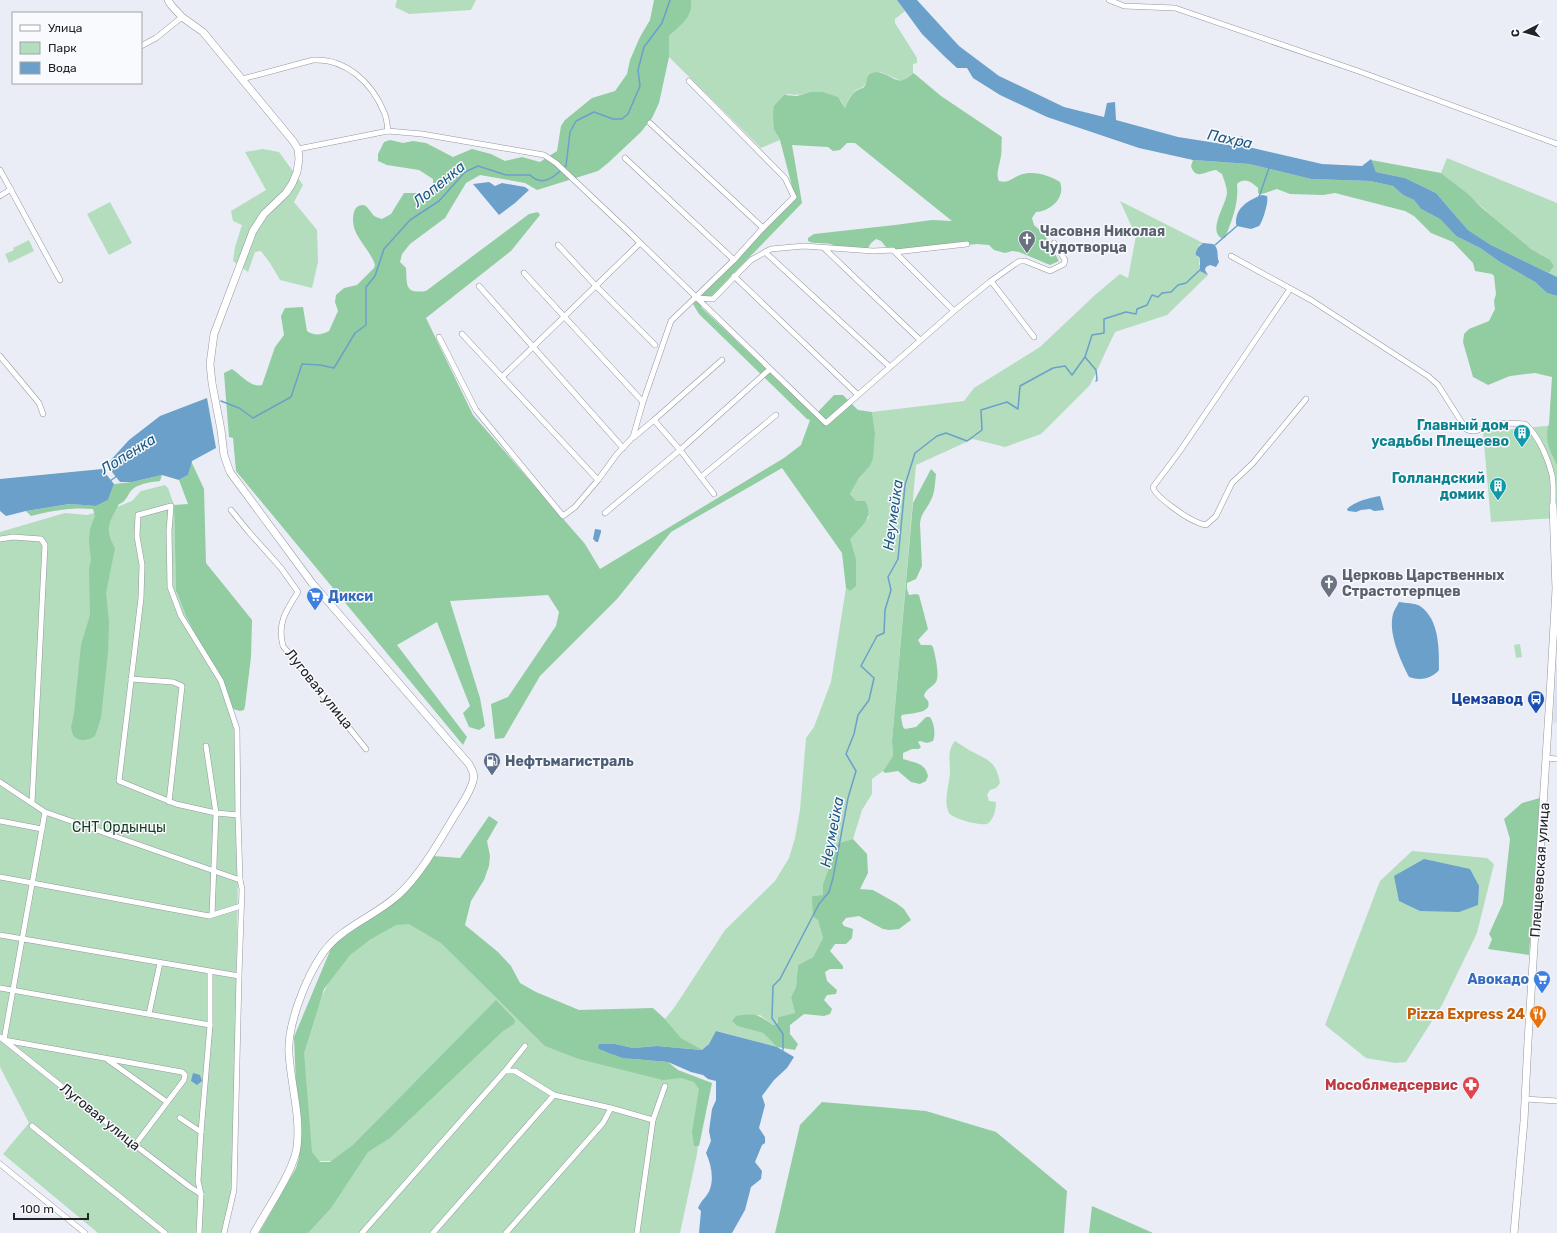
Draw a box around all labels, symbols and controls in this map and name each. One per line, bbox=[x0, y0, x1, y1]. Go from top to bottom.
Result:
legend bbox=[12, 12, 142, 84]
north arrow bbox=[1505, 12, 1545, 52]
text: Улица bbox=[48, 21, 82, 35]
text: С bbox=[1509, 28, 1522, 38]
text: Парк bbox=[48, 41, 77, 55]
text: Вода bbox=[48, 61, 77, 75]
water label: Пахра bbox=[1206, 125, 1254, 153]
water label: Лопенка bbox=[408, 157, 469, 211]
place label: Часовня Николая Чудотворца bbox=[1040, 223, 1165, 256]
church icon: Часовня Николая Чудотворца bbox=[1017, 229, 1037, 254]
place label: Главный дом усадьбы Плещеево bbox=[1371, 417, 1509, 450]
building icon: Главный дом усадьбы Плещеево bbox=[1512, 423, 1532, 448]
water label: Лопенка bbox=[96, 430, 159, 479]
place label: Голландский домик bbox=[1392, 470, 1486, 503]
building icon: Голландский домик bbox=[1488, 476, 1508, 501]
water label: Неумейка bbox=[879, 478, 907, 552]
place label: Церковь Царственных Страстотерпцев bbox=[1342, 567, 1505, 600]
church icon: Церковь Царственных Страстотерпцев bbox=[1319, 573, 1339, 598]
supermarket icon: Дикси bbox=[305, 586, 325, 611]
place label: Дикси bbox=[328, 588, 373, 605]
street label: Луговая улица bbox=[281, 645, 357, 733]
bus stop icon: Цемзавод bbox=[1526, 689, 1546, 714]
place label: Цемзавод bbox=[1451, 691, 1523, 708]
fuel station icon: Нефтьмагистраль bbox=[482, 751, 502, 776]
place label: Нефтьмагистраль bbox=[505, 753, 634, 770]
water label: Неумейка bbox=[816, 795, 848, 869]
street label: Плещеевская улица bbox=[1527, 802, 1553, 938]
park label: СНТ Ордынцы bbox=[72, 819, 166, 836]
supermarket icon: Авокадо bbox=[1532, 969, 1552, 994]
place label: Авокадо bbox=[1467, 971, 1529, 988]
restaurant icon: Pizza Express 24 bbox=[1528, 1004, 1548, 1029]
place label: Pizza Express 24 bbox=[1407, 1006, 1525, 1023]
pharmacy icon: Мособлмедсервис bbox=[1461, 1075, 1481, 1100]
place label: Мособлмедсервис bbox=[1325, 1077, 1458, 1094]
street label: Луговая улица bbox=[56, 1079, 144, 1155]
scale bar bbox=[14, 1195, 88, 1221]
text: 100 m bbox=[20, 1202, 54, 1216]

